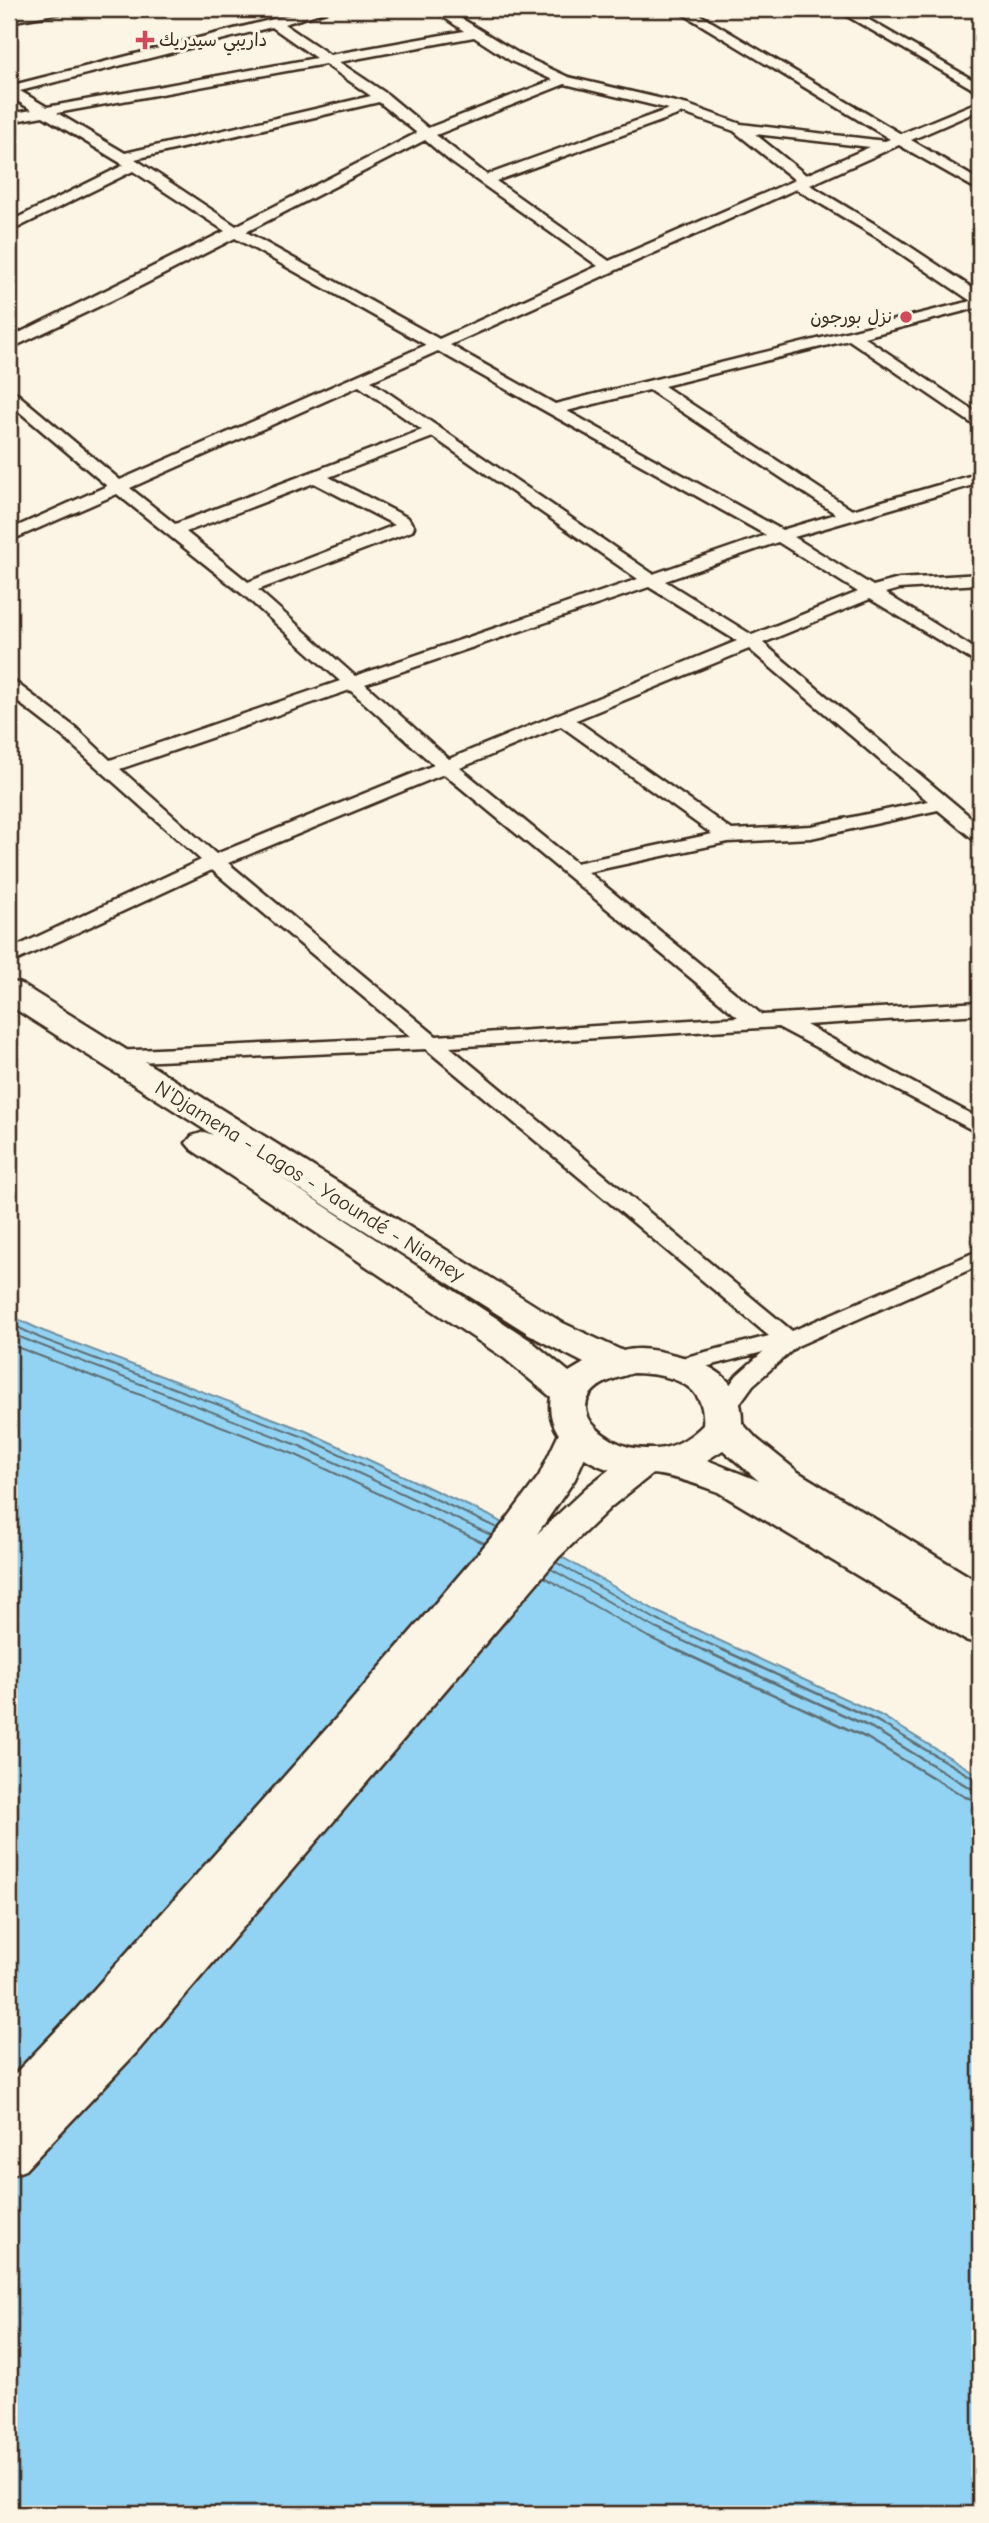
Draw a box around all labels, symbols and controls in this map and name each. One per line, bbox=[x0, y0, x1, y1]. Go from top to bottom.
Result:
place label: داريبي سيدريك bbox=[159, 30, 267, 56]
marker: داريبي سيدريك bbox=[137, 32, 153, 48]
place label: نزل بورجون bbox=[810, 307, 892, 328]
marker: نزل بورجون bbox=[898, 309, 914, 325]
street label: N'Djamena - Lagos - Yaoundé - Niamey bbox=[151, 1075, 470, 1287]

